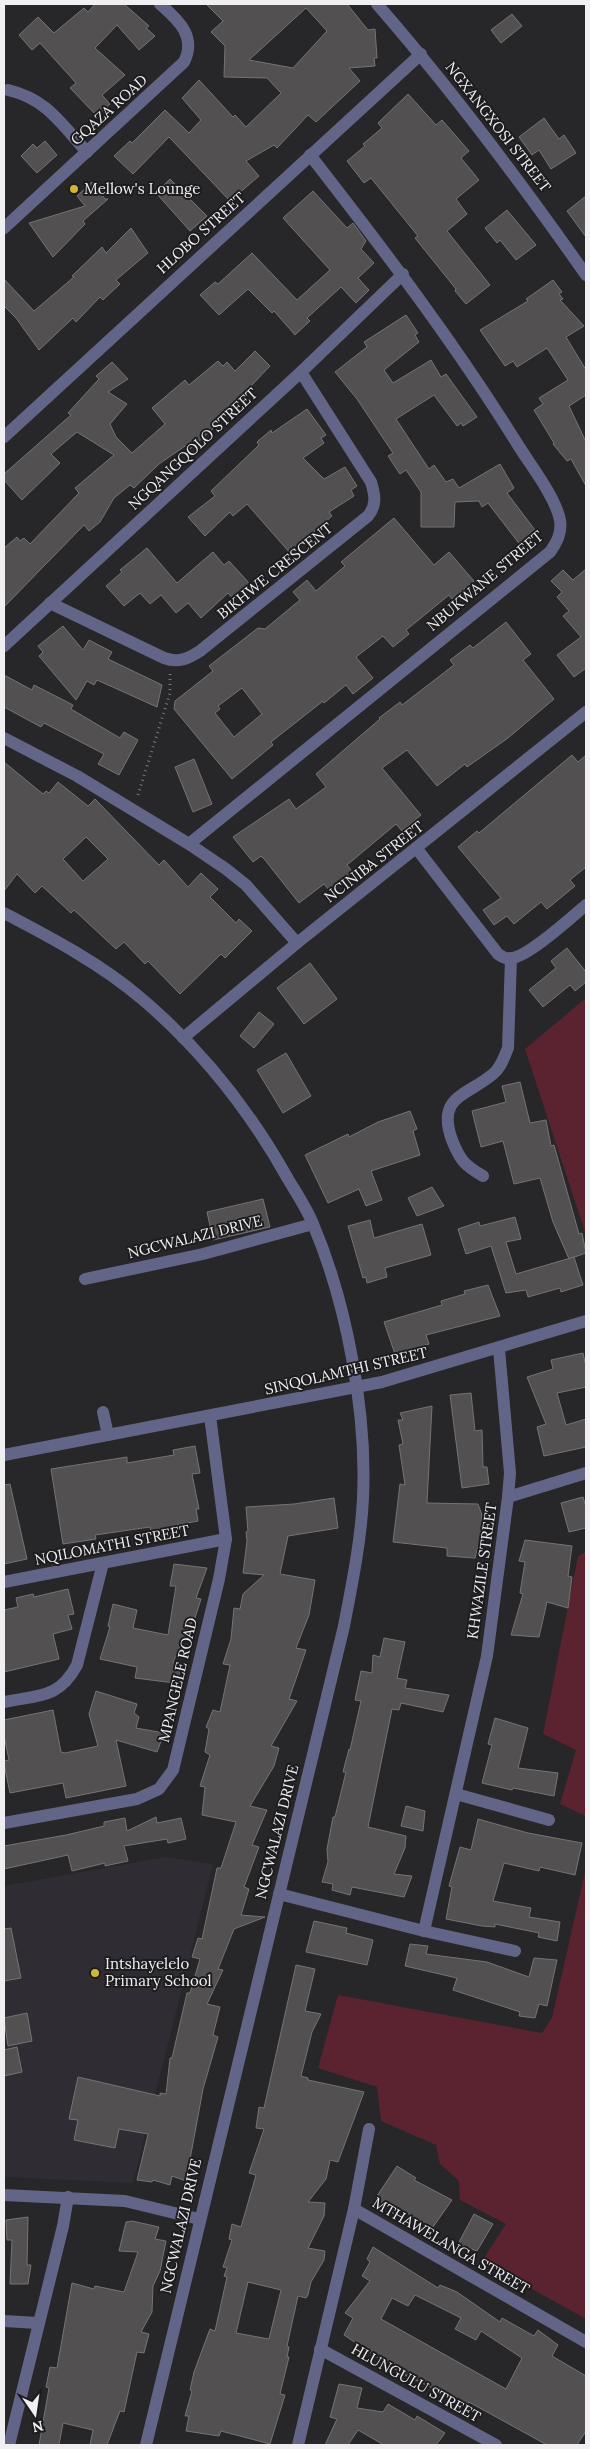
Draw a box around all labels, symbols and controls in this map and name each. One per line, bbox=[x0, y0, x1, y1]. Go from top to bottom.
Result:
street label: NGXANGXOSI STREET bbox=[442, 58, 555, 196]
street label: GQAZA ROAD bbox=[66, 70, 151, 149]
place label: Mellow's Lounge bbox=[84, 179, 200, 198]
marker: Mellow's Lounge bbox=[68, 183, 80, 195]
street label: HLOBO STREET bbox=[152, 188, 249, 277]
street label: NGQANGQOLO STREET bbox=[124, 383, 262, 514]
street label: BIKHWE CRESCENT bbox=[213, 518, 337, 623]
street label: NBUKWANE STREET bbox=[423, 526, 547, 635]
street label: NCINIBA STREET bbox=[320, 817, 428, 906]
street label: NGCWALAZI DRIVE bbox=[126, 1211, 264, 1262]
street label: SINQOLAMTHI STREET bbox=[263, 1342, 430, 1399]
street label: KHWAZILE STREET bbox=[463, 1501, 501, 1640]
street label: NQILOMATHI STREET bbox=[33, 1520, 191, 1569]
street label: MPANGELE ROAD bbox=[154, 1616, 201, 1744]
street label: NGCWALAZI DRIVE bbox=[251, 1763, 302, 1901]
place label: Intshayelelo Primary School bbox=[105, 1954, 212, 1990]
marker: Intshayelelo Primary School bbox=[89, 1967, 101, 1979]
street label: NGCWALAZI DRIVE bbox=[156, 2157, 205, 2295]
street label: MTHAWELANGA STREET bbox=[369, 2193, 534, 2299]
street label: HLUNGULU STREET bbox=[348, 2339, 485, 2426]
north arrow bbox=[10, 2389, 60, 2439]
text: N bbox=[30, 2417, 45, 2437]

